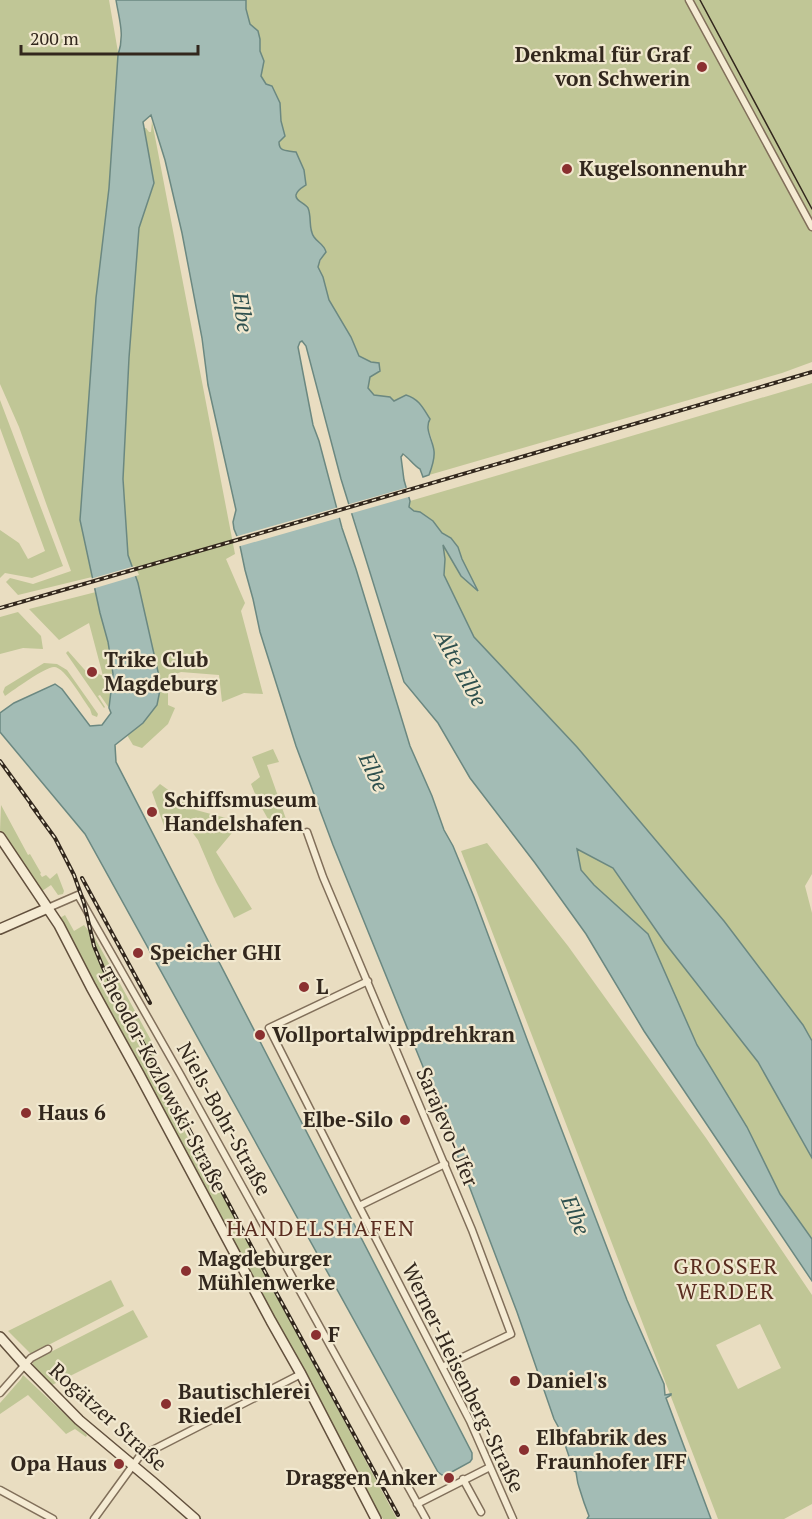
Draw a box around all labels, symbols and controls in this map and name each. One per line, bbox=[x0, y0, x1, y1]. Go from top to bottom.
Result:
scale bar bbox=[21, 18, 198, 56]
text: 200 m bbox=[30, 26, 79, 50]
place label: Denkmal für Graf von Schwerin bbox=[515, 40, 692, 92]
marker: Denkmal für Graf von Schwerin bbox=[695, 60, 709, 74]
place label: Kugelsonnenuhr bbox=[579, 154, 746, 182]
marker: Kugelsonnenuhr bbox=[560, 162, 574, 176]
water label: Elbe bbox=[226, 289, 261, 334]
water label: Alte Elbe bbox=[427, 622, 494, 711]
place label: Trike Club Magdeburg bbox=[104, 645, 218, 697]
marker: Trike Club Magdeburg bbox=[85, 665, 99, 679]
water label: Elbe bbox=[352, 747, 396, 796]
place label: Schiffsmuseum Handelshafen bbox=[164, 785, 318, 837]
marker: Schiffsmuseum Handelshafen bbox=[145, 805, 159, 819]
place label: Speicher GHI bbox=[150, 938, 281, 966]
marker: Speicher GHI bbox=[131, 946, 145, 960]
street label: Theodor-Kozlowski-Straße bbox=[92, 962, 234, 1197]
place label: L bbox=[316, 972, 328, 1000]
marker: L bbox=[297, 980, 311, 994]
place label: Vollportalwippdrehkran bbox=[272, 1020, 515, 1048]
marker: Vollportalwippdrehkran bbox=[253, 1028, 267, 1042]
street label: Niels-Bohr-Straße bbox=[171, 1037, 279, 1200]
street label: Sarajevo-Ufer bbox=[410, 1063, 486, 1191]
place label: Haus 6 bbox=[38, 1098, 106, 1126]
place label: Elbe-Silo bbox=[303, 1105, 393, 1133]
marker: Haus 6 bbox=[19, 1106, 33, 1120]
marker: Elbe-Silo bbox=[398, 1113, 412, 1127]
water label: Elbe bbox=[555, 1190, 598, 1239]
district label: HANDELSHAFEN bbox=[226, 1213, 416, 1242]
place label: Magdeburger Mühlenwerke bbox=[198, 1244, 336, 1296]
district label: GROSSER WERDER bbox=[673, 1251, 779, 1305]
street label: Werner-Heisenberg-Straße bbox=[396, 1258, 532, 1497]
marker: Magdeburger Mühlenwerke bbox=[179, 1264, 193, 1278]
place label: F bbox=[328, 1320, 340, 1348]
marker: F bbox=[309, 1328, 323, 1342]
street label: Rogätzer Straße bbox=[44, 1356, 174, 1477]
place label: Daniel's bbox=[527, 1366, 607, 1394]
marker: Daniel's bbox=[508, 1374, 522, 1388]
place label: Bautischlerei Riedel bbox=[178, 1377, 310, 1429]
marker: Bautischlerei Riedel bbox=[159, 1397, 173, 1411]
place label: Elbfabrik des Fraunhofer IFF bbox=[536, 1423, 687, 1475]
marker: Elbfabrik des Fraunhofer IFF bbox=[517, 1443, 531, 1457]
place label: Opa Haus bbox=[11, 1449, 107, 1477]
marker: Opa Haus bbox=[112, 1457, 126, 1471]
place label: Draggen Anker bbox=[286, 1463, 437, 1491]
marker: Draggen Anker bbox=[442, 1471, 456, 1485]

